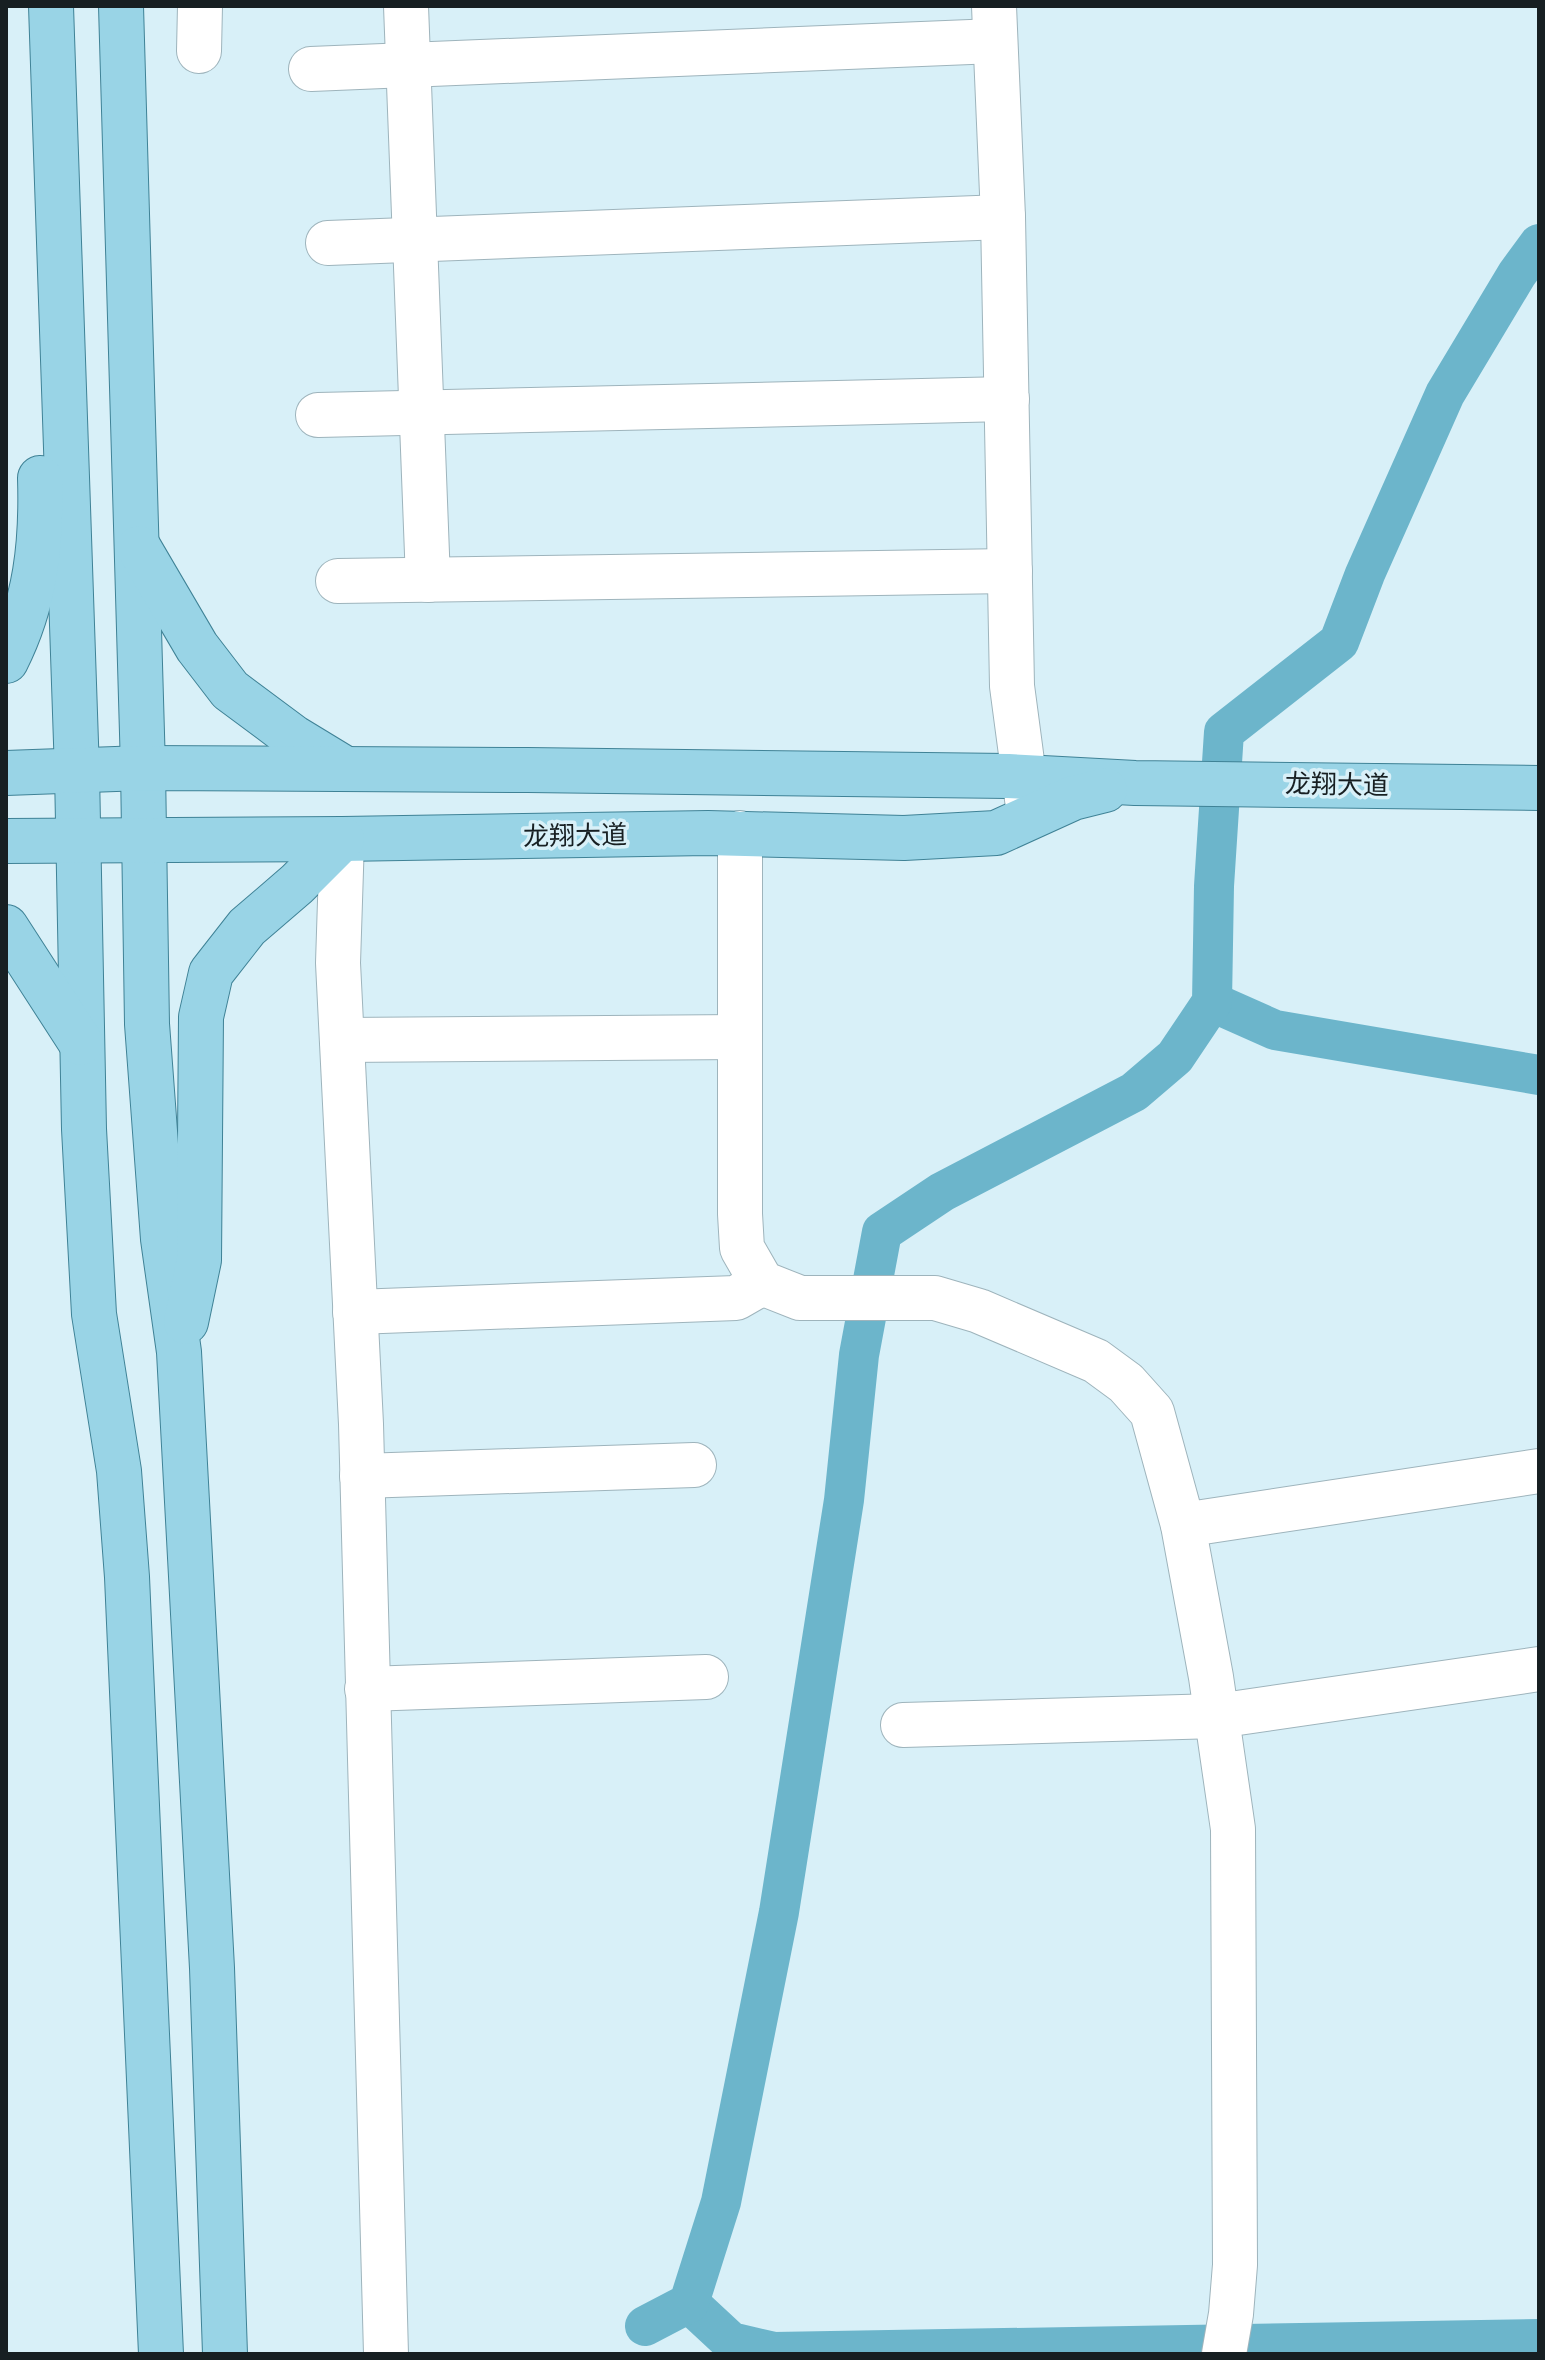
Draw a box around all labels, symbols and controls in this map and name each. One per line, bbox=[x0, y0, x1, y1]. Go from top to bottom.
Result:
street label: 龙翔大道 bbox=[1285, 767, 1389, 801]
street label: 龙翔大道 bbox=[523, 818, 627, 852]

